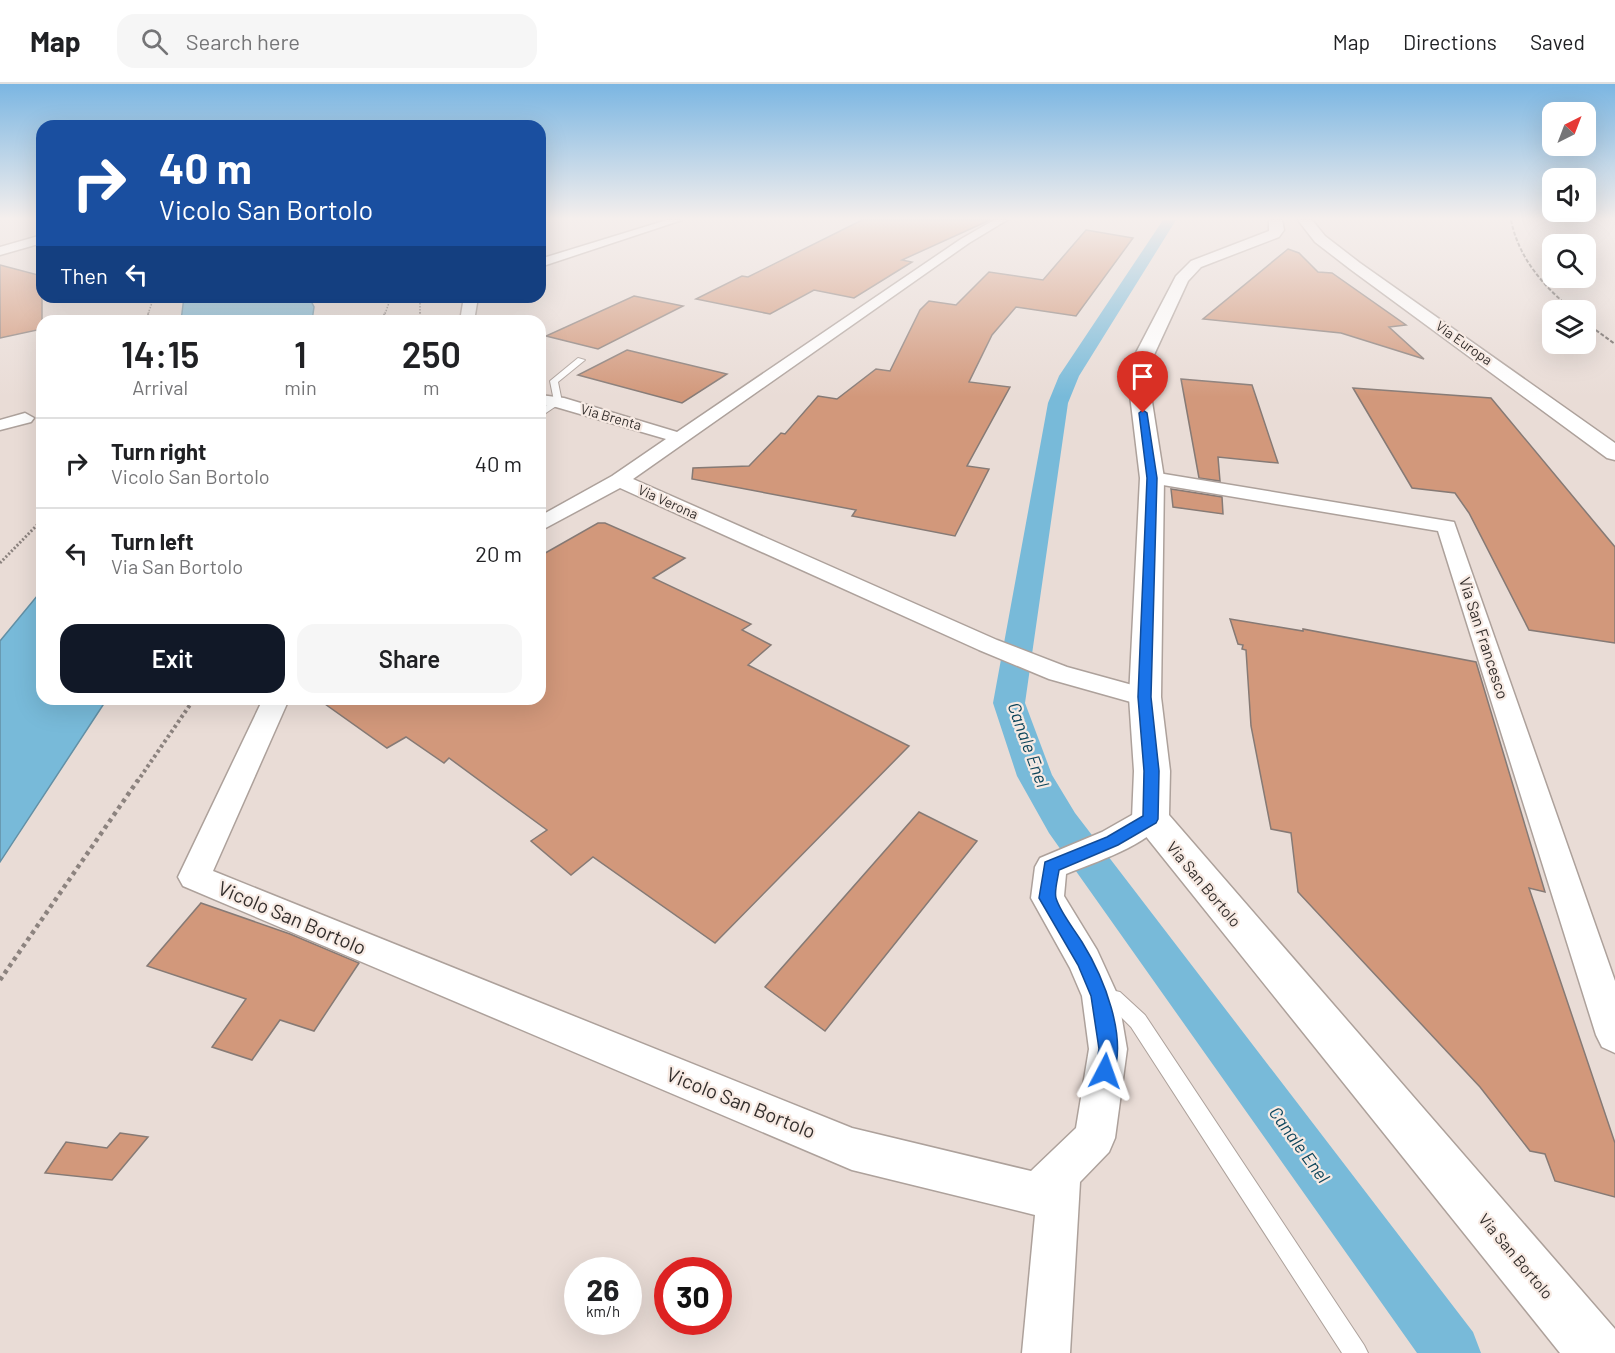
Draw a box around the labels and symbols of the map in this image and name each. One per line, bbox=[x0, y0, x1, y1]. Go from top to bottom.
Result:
north arrow bbox=[1542, 102, 1596, 156]
street label: Via Europa bbox=[1433, 317, 1496, 368]
pin bbox=[1117, 351, 1168, 413]
street label: Via Brenta bbox=[579, 400, 644, 433]
street label: Via Verona bbox=[635, 481, 701, 522]
street label: Via San Francesco bbox=[1456, 575, 1513, 701]
water label: Canale Enel bbox=[1003, 699, 1054, 790]
street label: Via San Bortolo bbox=[1163, 837, 1246, 930]
street label: Vicolo San Bortolo bbox=[215, 875, 370, 959]
position arrow bbox=[1073, 1039, 1137, 1103]
street label: Vicolo San Bortolo bbox=[663, 1061, 819, 1143]
water label: Canale Enel bbox=[1265, 1102, 1335, 1187]
street label: Via San Bortolo bbox=[1475, 1209, 1558, 1302]
speed limit sign: 30 bbox=[654, 1257, 732, 1335]

